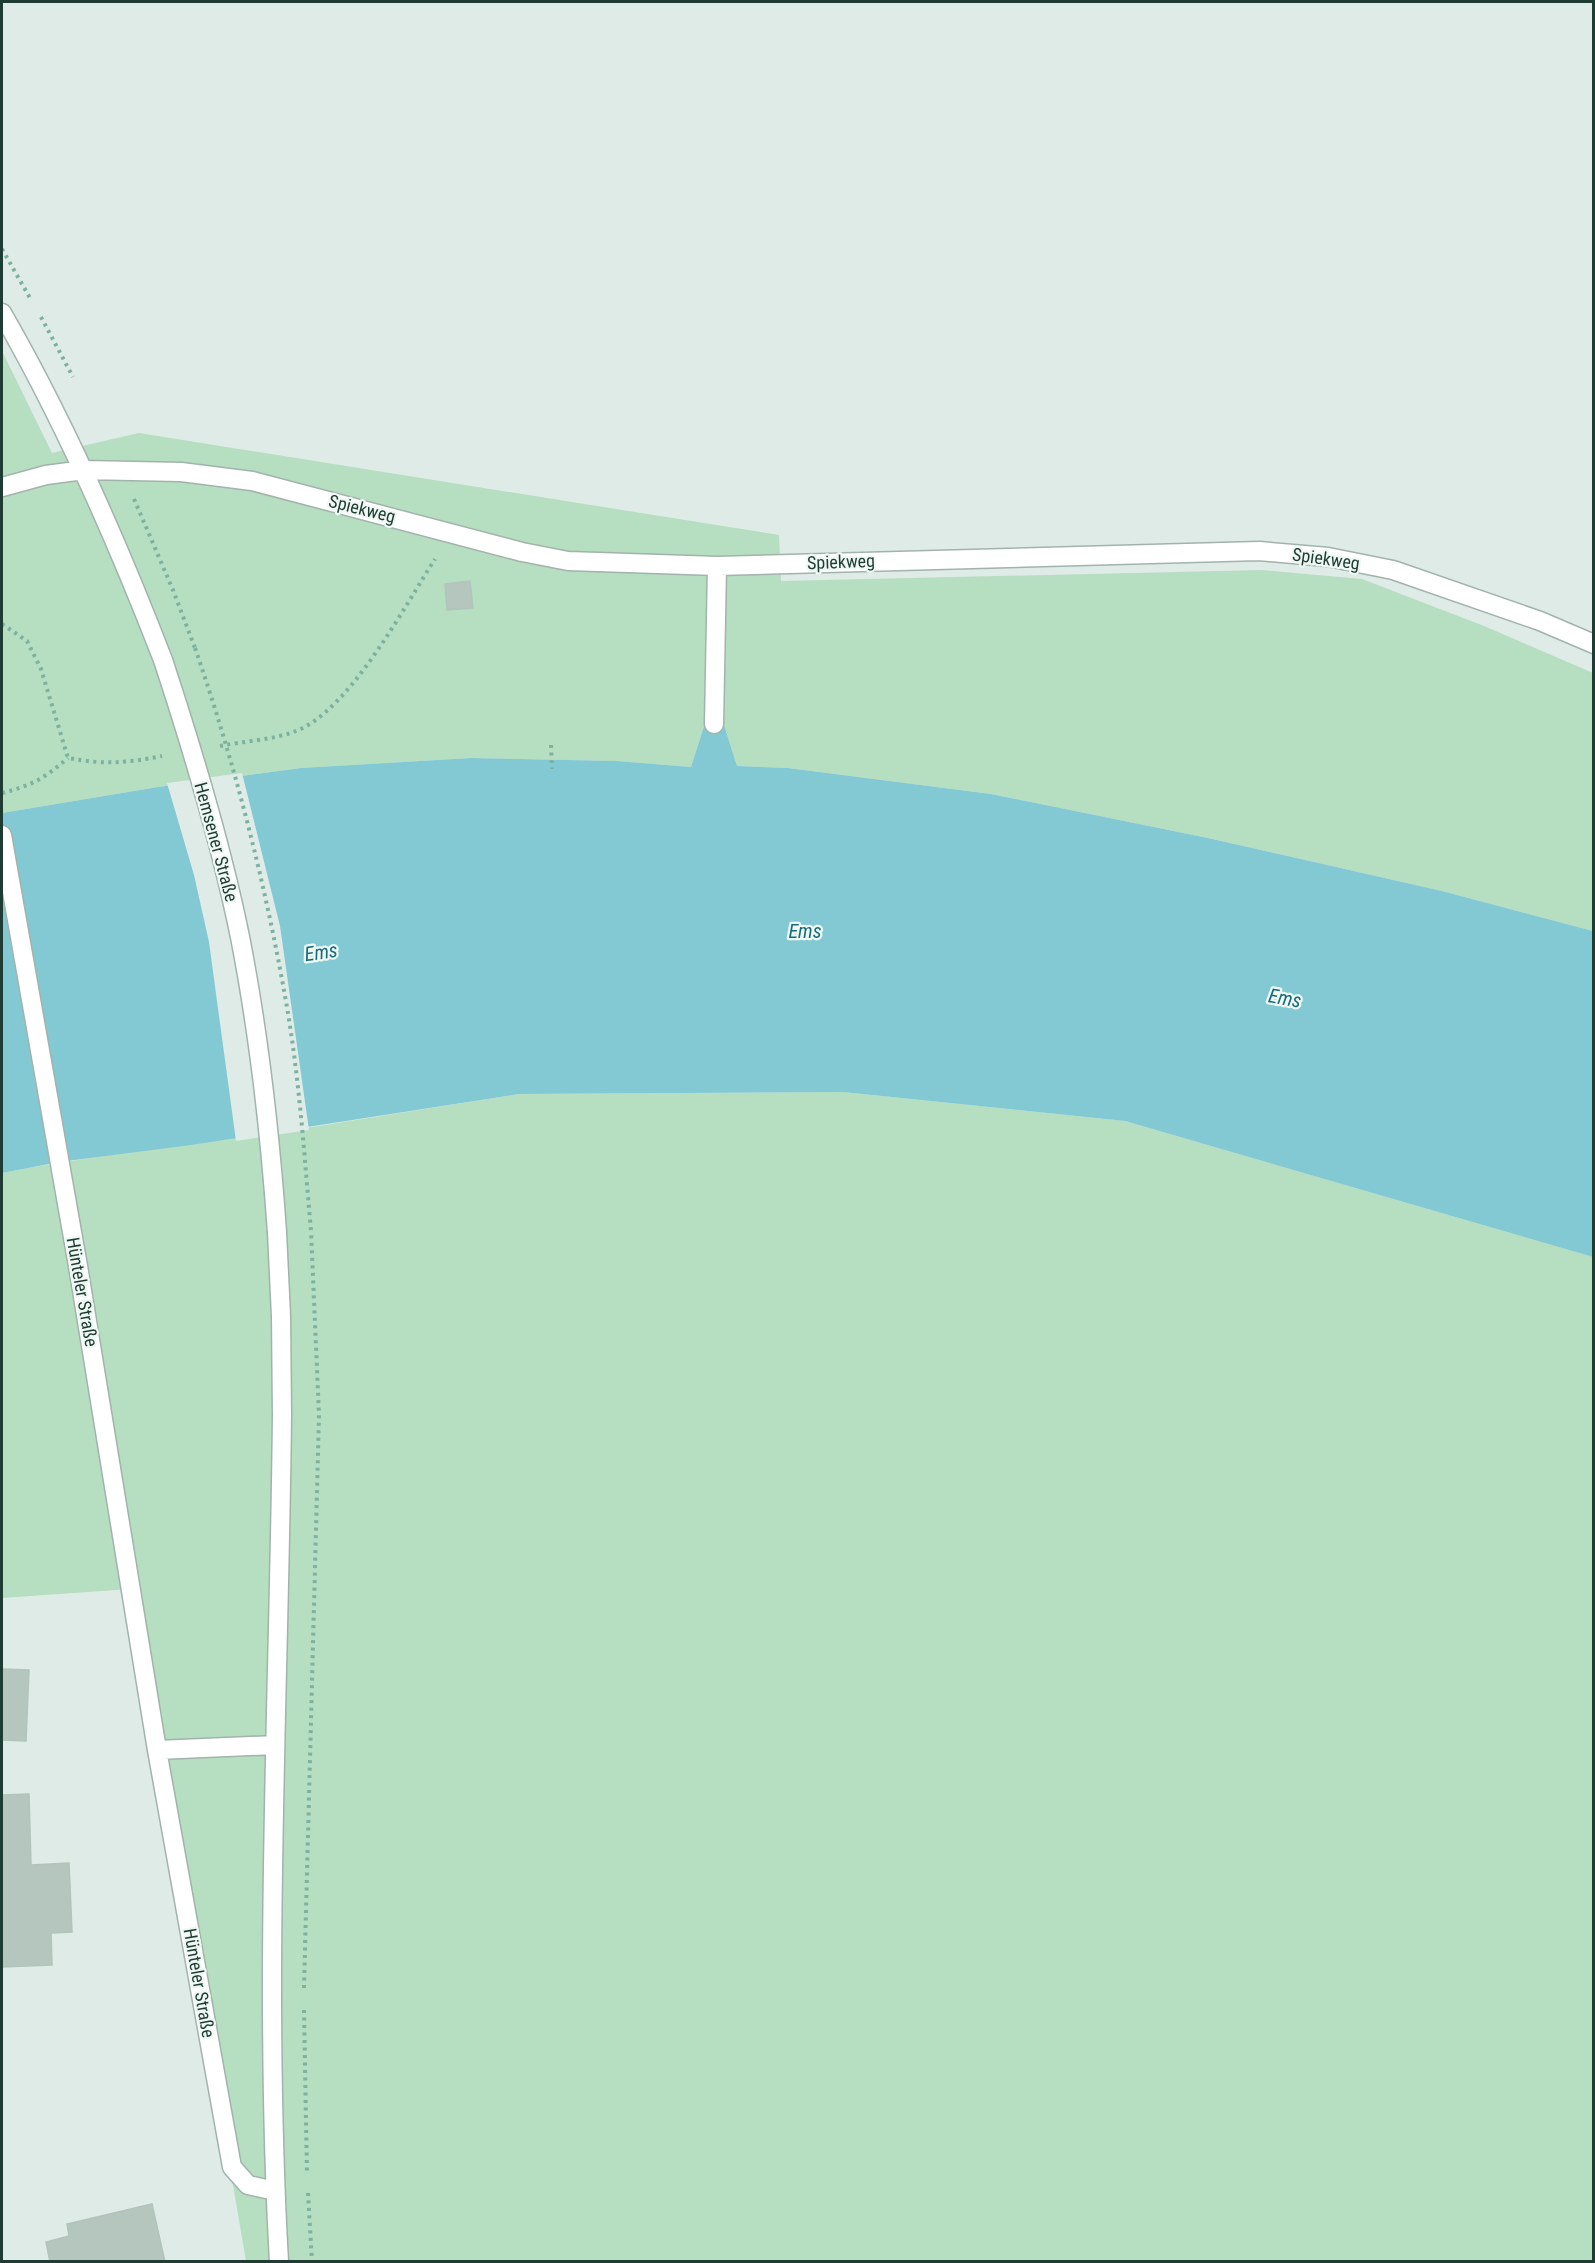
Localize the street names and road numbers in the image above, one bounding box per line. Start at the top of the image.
street label: Spiekweg [327,490,398,527]
street label: Spiekweg [1291,543,1361,574]
street label: Spiekweg [807,550,875,573]
street label: Hemsener Straße [190,780,243,904]
street label: Hünteler Straße [63,1236,102,1348]
street label: Hünteler Straße [180,1927,219,2039]

